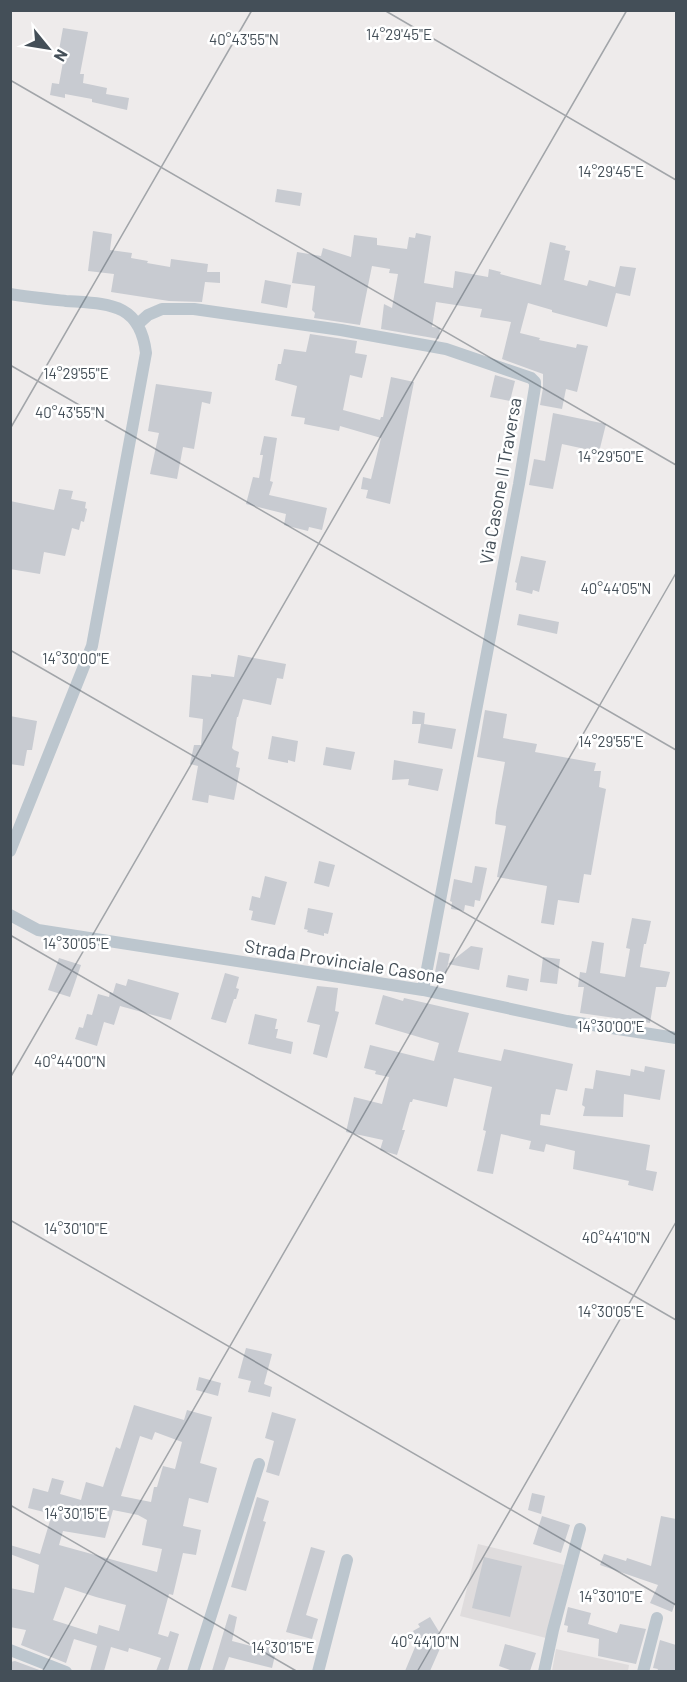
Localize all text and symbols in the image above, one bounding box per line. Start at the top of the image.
north arrow [18,18,78,78]
text: 14°29'45"E [366,25,432,43]
text: 40°43'55"N [209,30,279,48]
text: N [51,46,72,65]
text: 14°29'45"E [578,162,644,180]
text: 14°29'55"E [43,364,109,382]
street label: Via Casone II Traversa [474,396,526,566]
text: 40°43'55"N [35,403,105,421]
text: 14°29'50"E [578,447,644,465]
text: 40°44'05"N [580,579,652,597]
text: 14°30'00"E [42,649,110,667]
text: 14°29'55"E [578,732,644,750]
text: 14°30'05"E [43,934,109,952]
street label: Strada Provinciale Casone [243,934,447,988]
text: 14°30'00"E [577,1017,645,1035]
text: 40°44'00"N [34,1052,106,1070]
text: 14°30'10"E [44,1219,108,1237]
text: 40°44'10"N [582,1228,650,1246]
text: 14°30'05"E [578,1302,644,1320]
text: 14°30'15"E [44,1504,108,1522]
text: 14°30'10"E [579,1587,643,1605]
text: 40°44'10"N [391,1632,459,1650]
text: 14°30'15"E [251,1638,315,1656]

